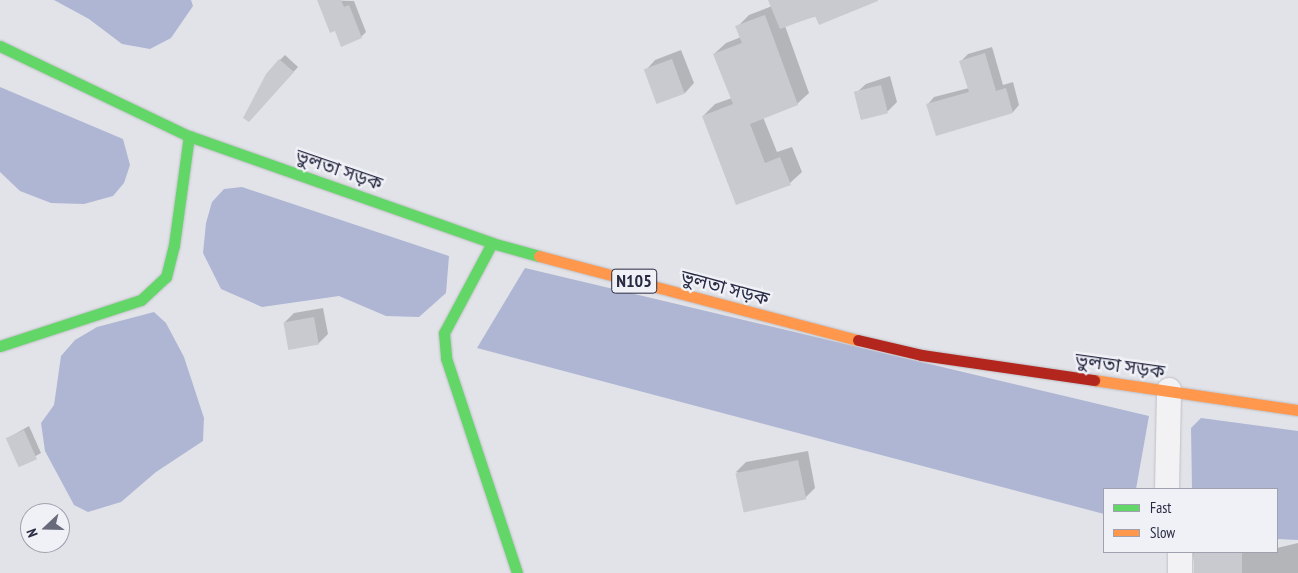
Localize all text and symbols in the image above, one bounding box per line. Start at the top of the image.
street label: ভুলতা সড়ক [293,145,385,195]
street label: ভুলতা সড়ক [678,265,772,311]
road number: N105 [610,266,658,296]
street label: ভুলতা সড়ক [1074,348,1166,384]
legend [1103,488,1278,553]
text: Fast [1150,498,1171,517]
north arrow [20,503,70,553]
text: Slow [1150,523,1175,542]
text: N [22,526,42,540]

